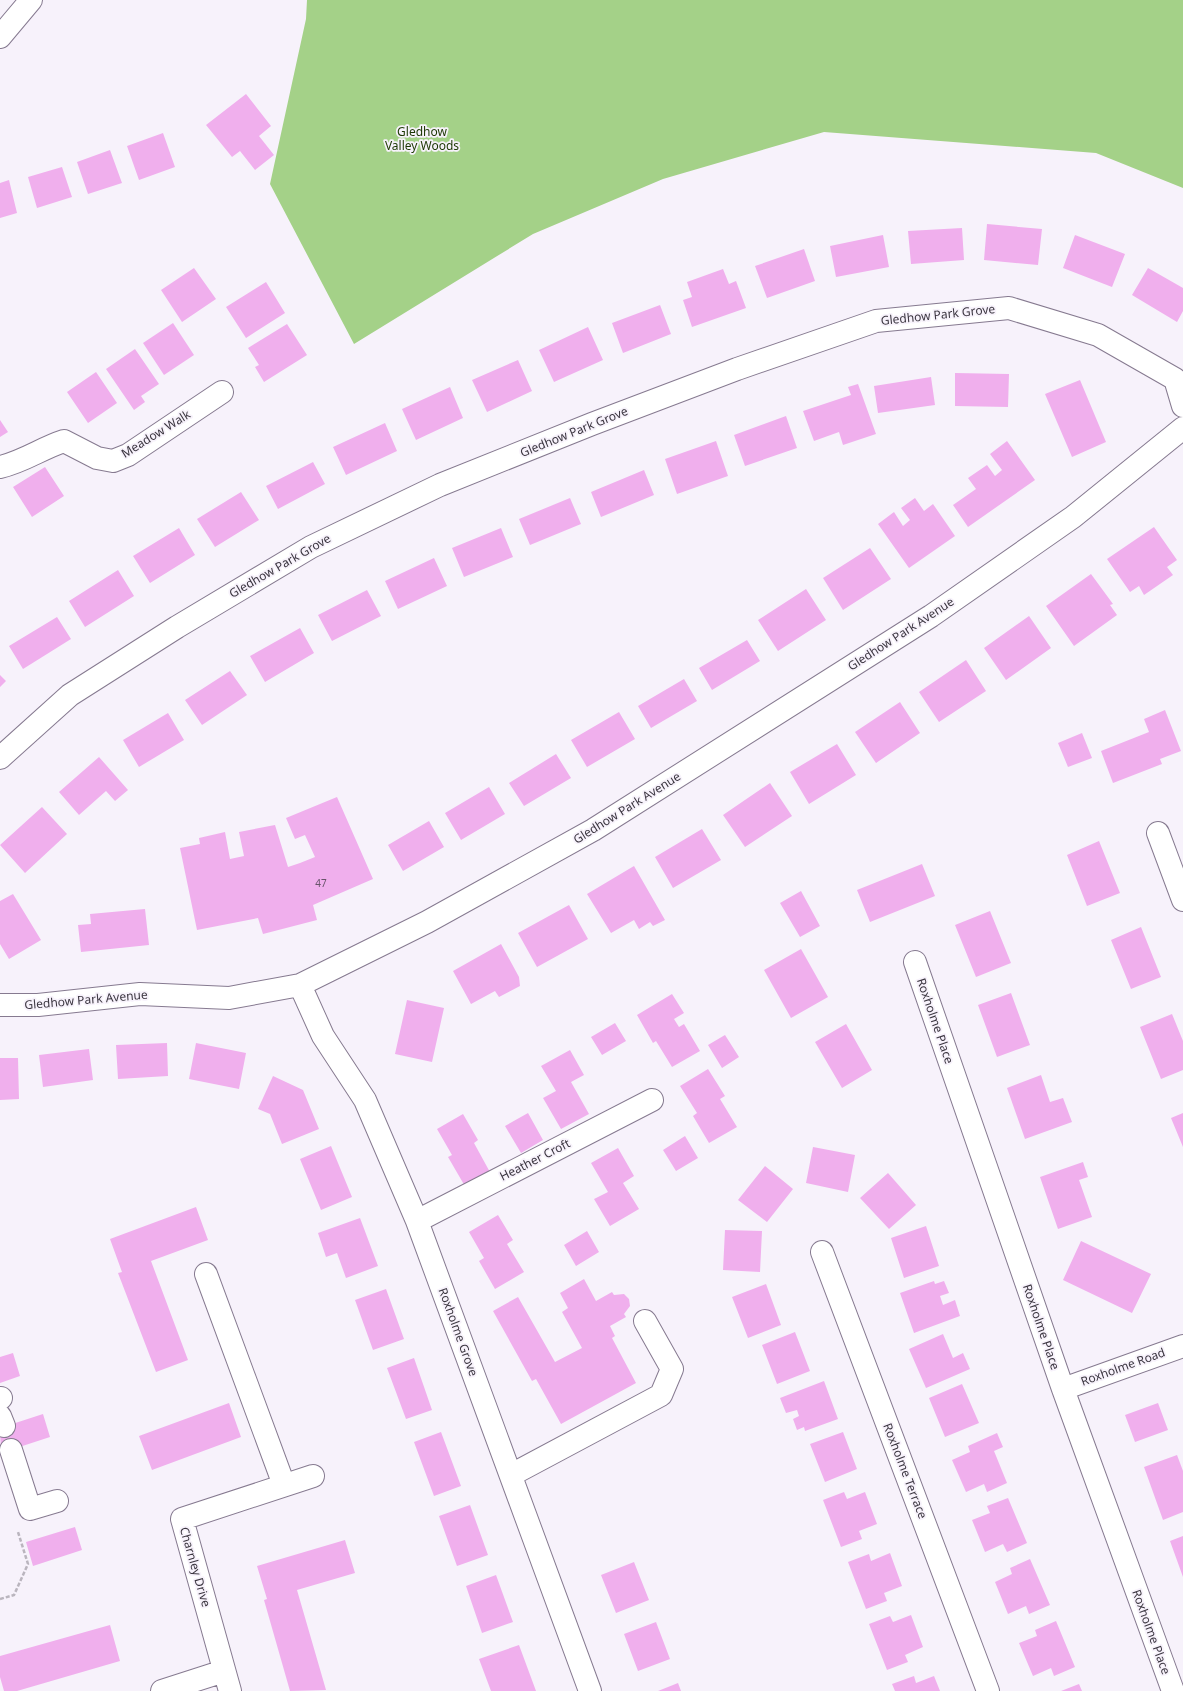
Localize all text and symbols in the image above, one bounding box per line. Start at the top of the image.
park label: Gledhow Valley Woods [385,123,459,154]
street label: Gledhow Park Grove [880,300,996,329]
street label: Gledhow Park Grove [517,402,630,461]
street label: Meadow Walk [118,405,194,462]
street label: Gledhow Park Grove [226,529,334,602]
street label: Gledhow Park Avenue [844,593,957,674]
street label: Gledhow Park Avenue [570,768,684,848]
house number: 47 [315,876,327,890]
street label: Roxholme Place [913,976,958,1066]
street label: Gledhow Park Avenue [24,986,148,1013]
street label: Heather Croft [497,1134,574,1185]
street label: Roxholme Place [1019,1282,1064,1372]
street label: Roxholme Grove [435,1285,482,1379]
street label: Roxholme Road [1078,1343,1167,1390]
street label: Roxholme Terrace [879,1421,932,1521]
street label: Charnley Drive [176,1525,215,1609]
street label: Roxholme Place [1128,1587,1175,1677]

